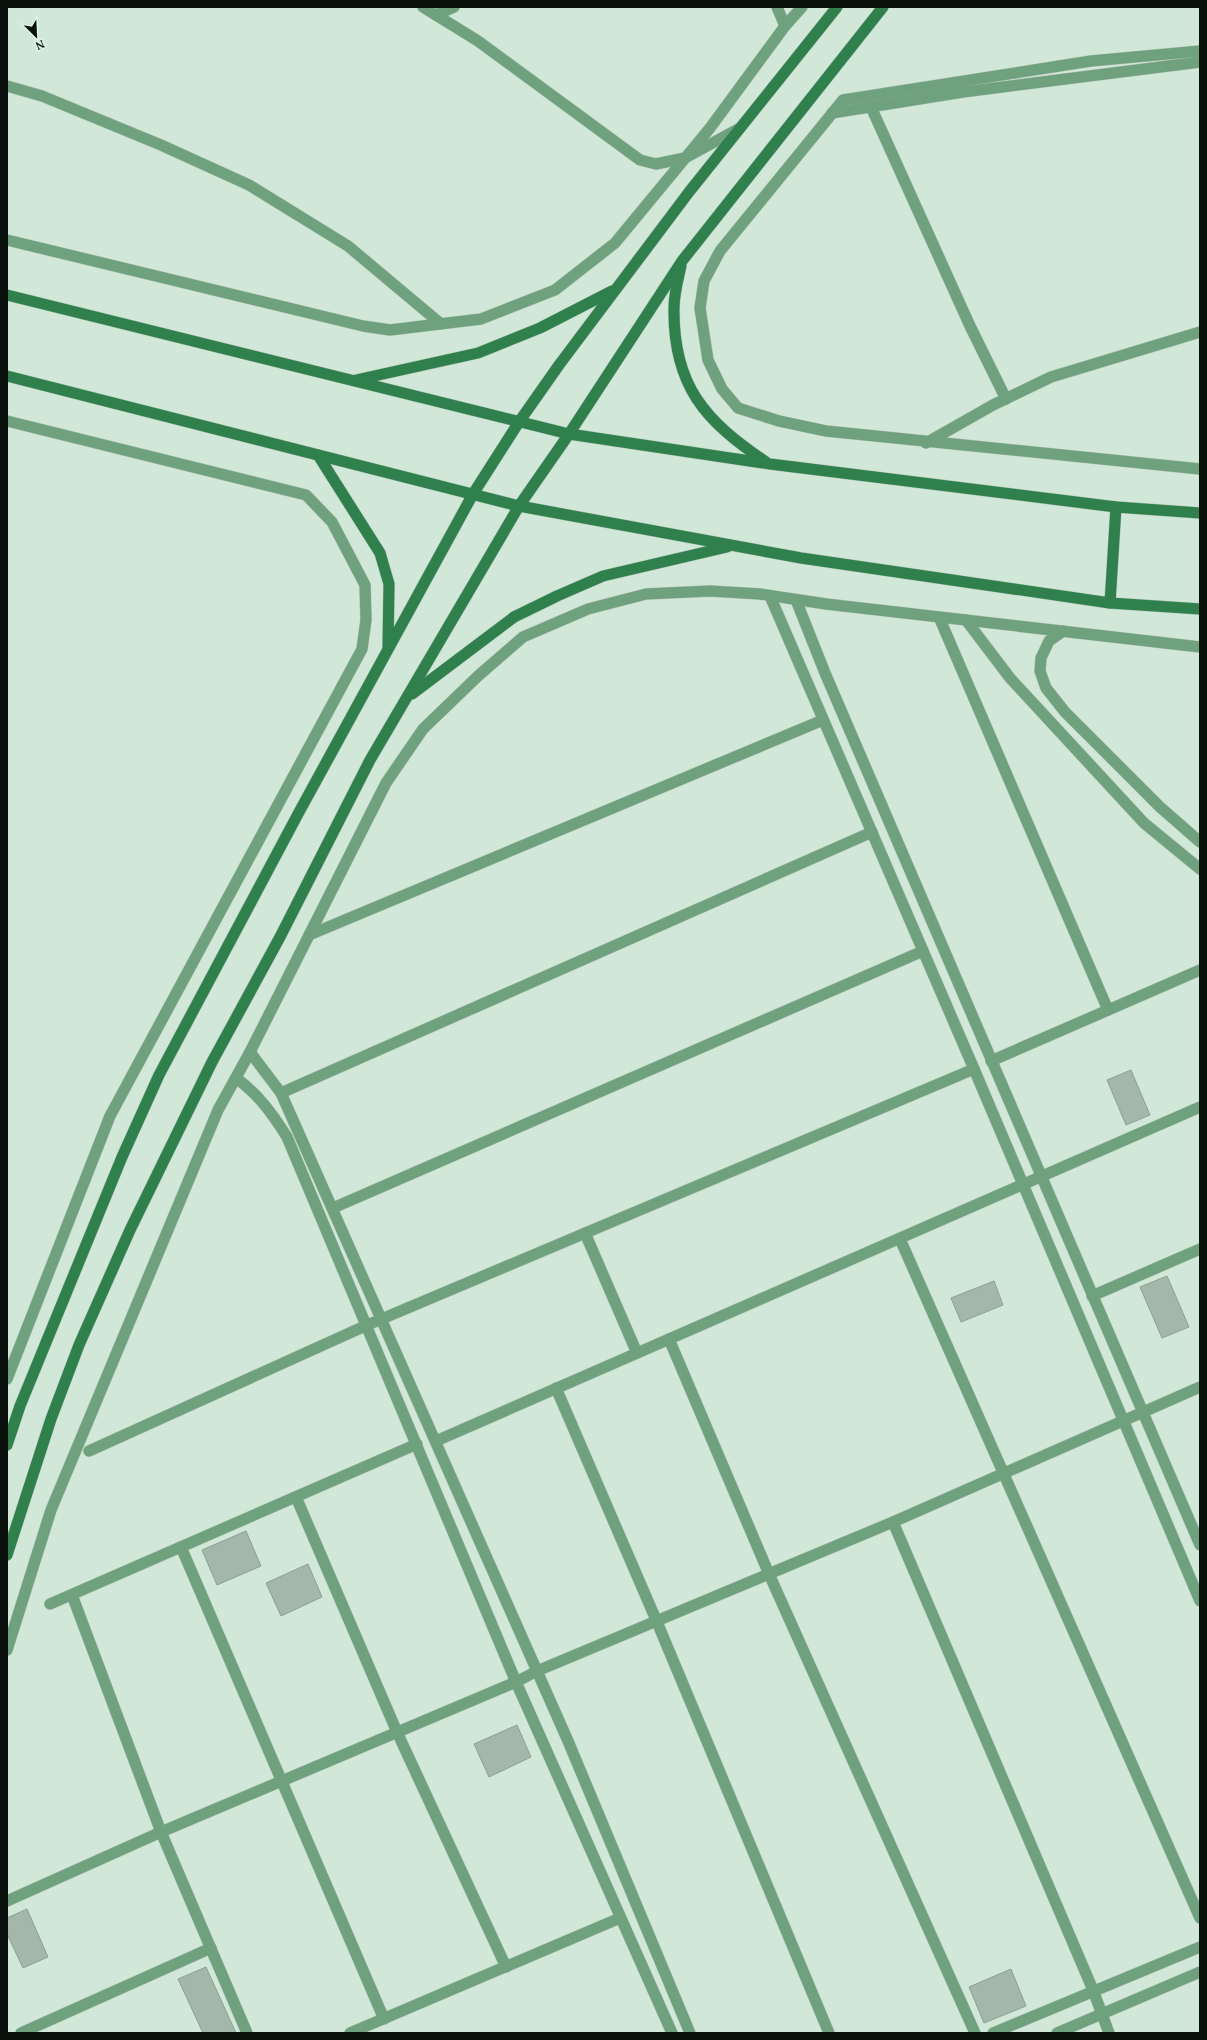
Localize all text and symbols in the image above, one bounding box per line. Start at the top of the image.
north arrow [16,16,56,56]
text: N [33,37,47,53]

